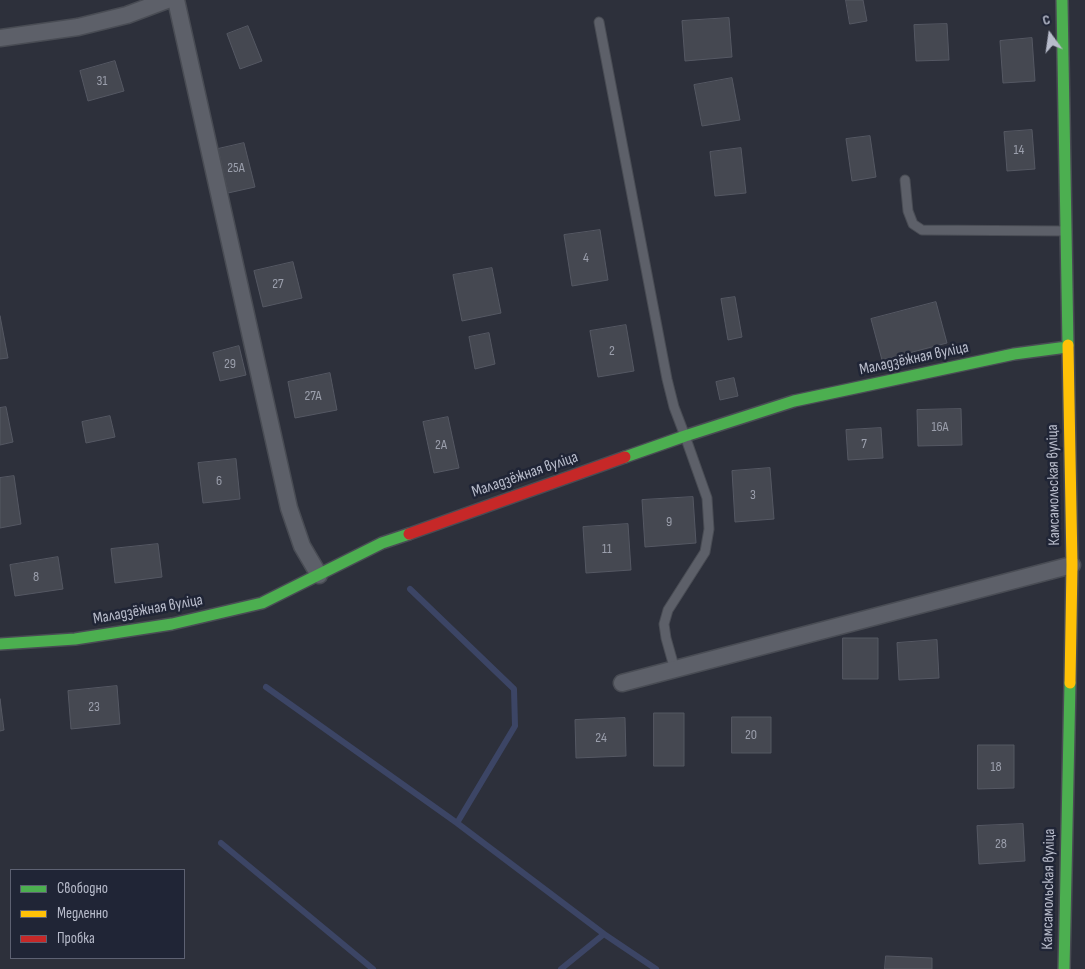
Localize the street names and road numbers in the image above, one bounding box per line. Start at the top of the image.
street label: Маладзёжная вуліца [858,338,970,380]
street label: Камсамольская вуліца [1043,424,1065,546]
street label: Маладзёжная вуліца [469,448,581,502]
street label: Маладзёжная вуліца [92,591,204,629]
street label: Камсамольская вуліца [1038,828,1060,950]

